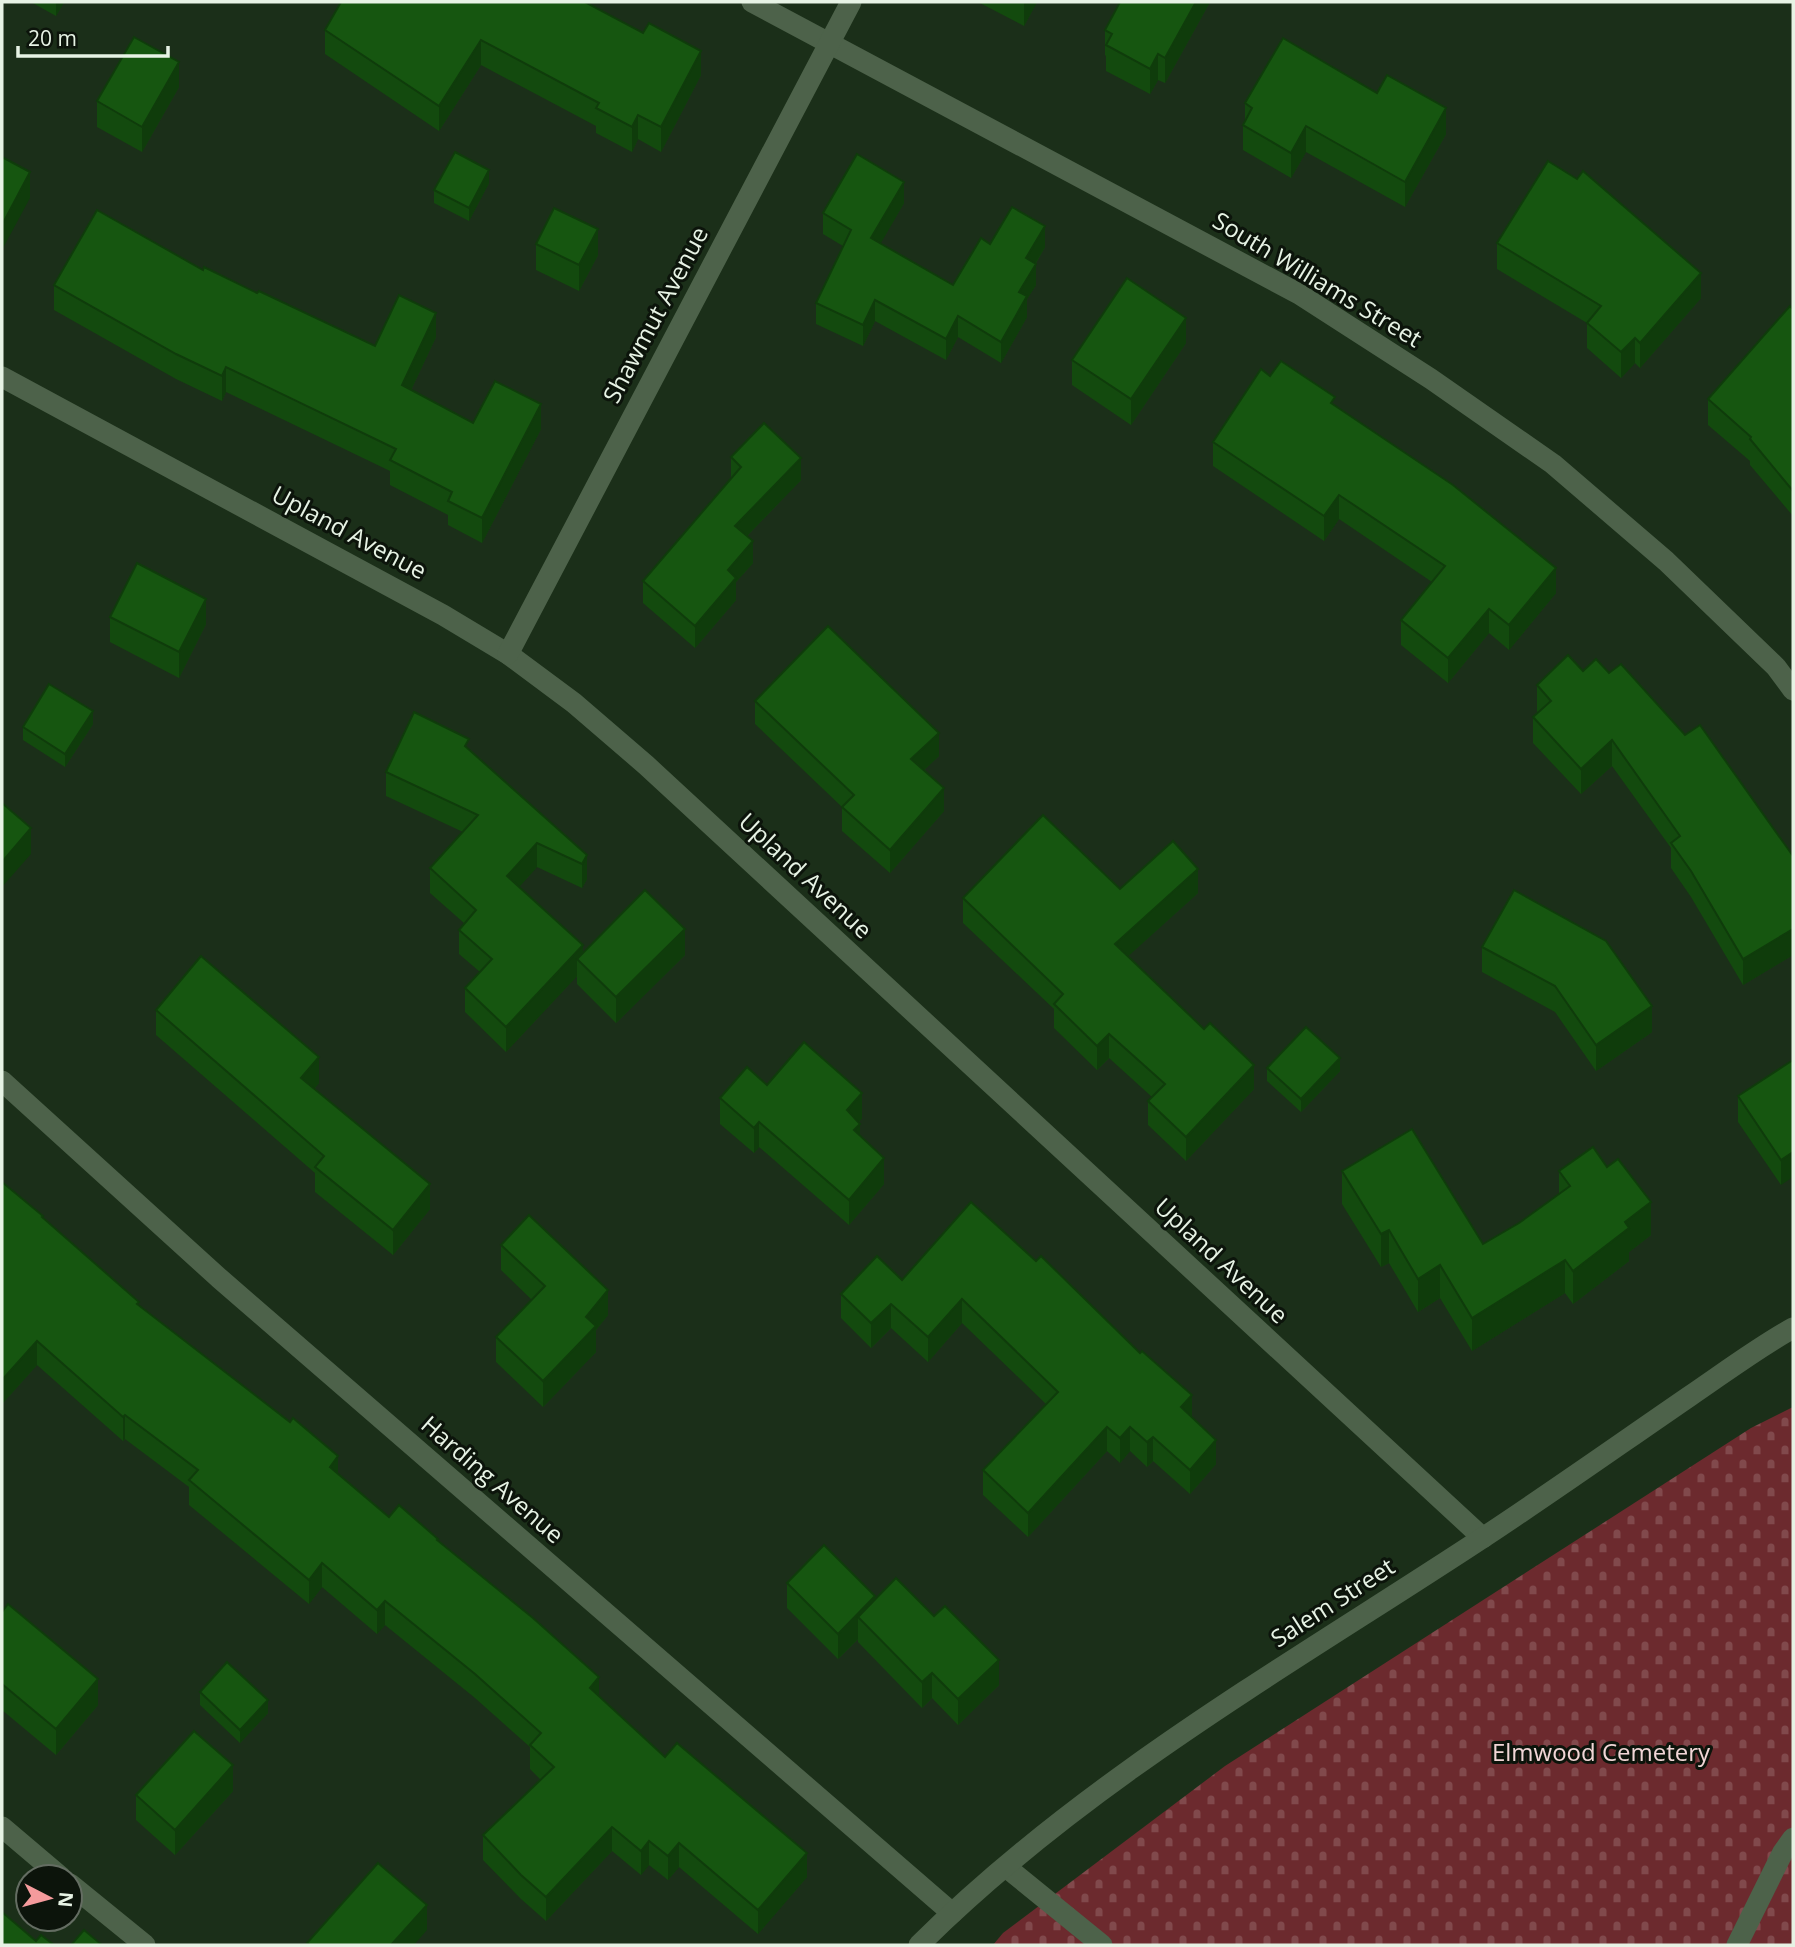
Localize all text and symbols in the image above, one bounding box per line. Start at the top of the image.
scale bar [18,14,168,58]
text: 20 m [28,24,77,52]
street label: South Williams Street [1207,203,1428,354]
street label: Shawmut Avenue [594,220,715,408]
street label: Upland Avenue [267,477,433,586]
street label: Upland Avenue [732,805,880,945]
street label: Upland Avenue [1148,1190,1296,1330]
street label: Harding Avenue [415,1408,571,1550]
street label: Salem Street [1264,1549,1401,1654]
park label: Elmwood Cemetery [1492,1735,1711,1768]
north arrow [14,1863,84,1933]
text: N [52,1891,80,1909]

